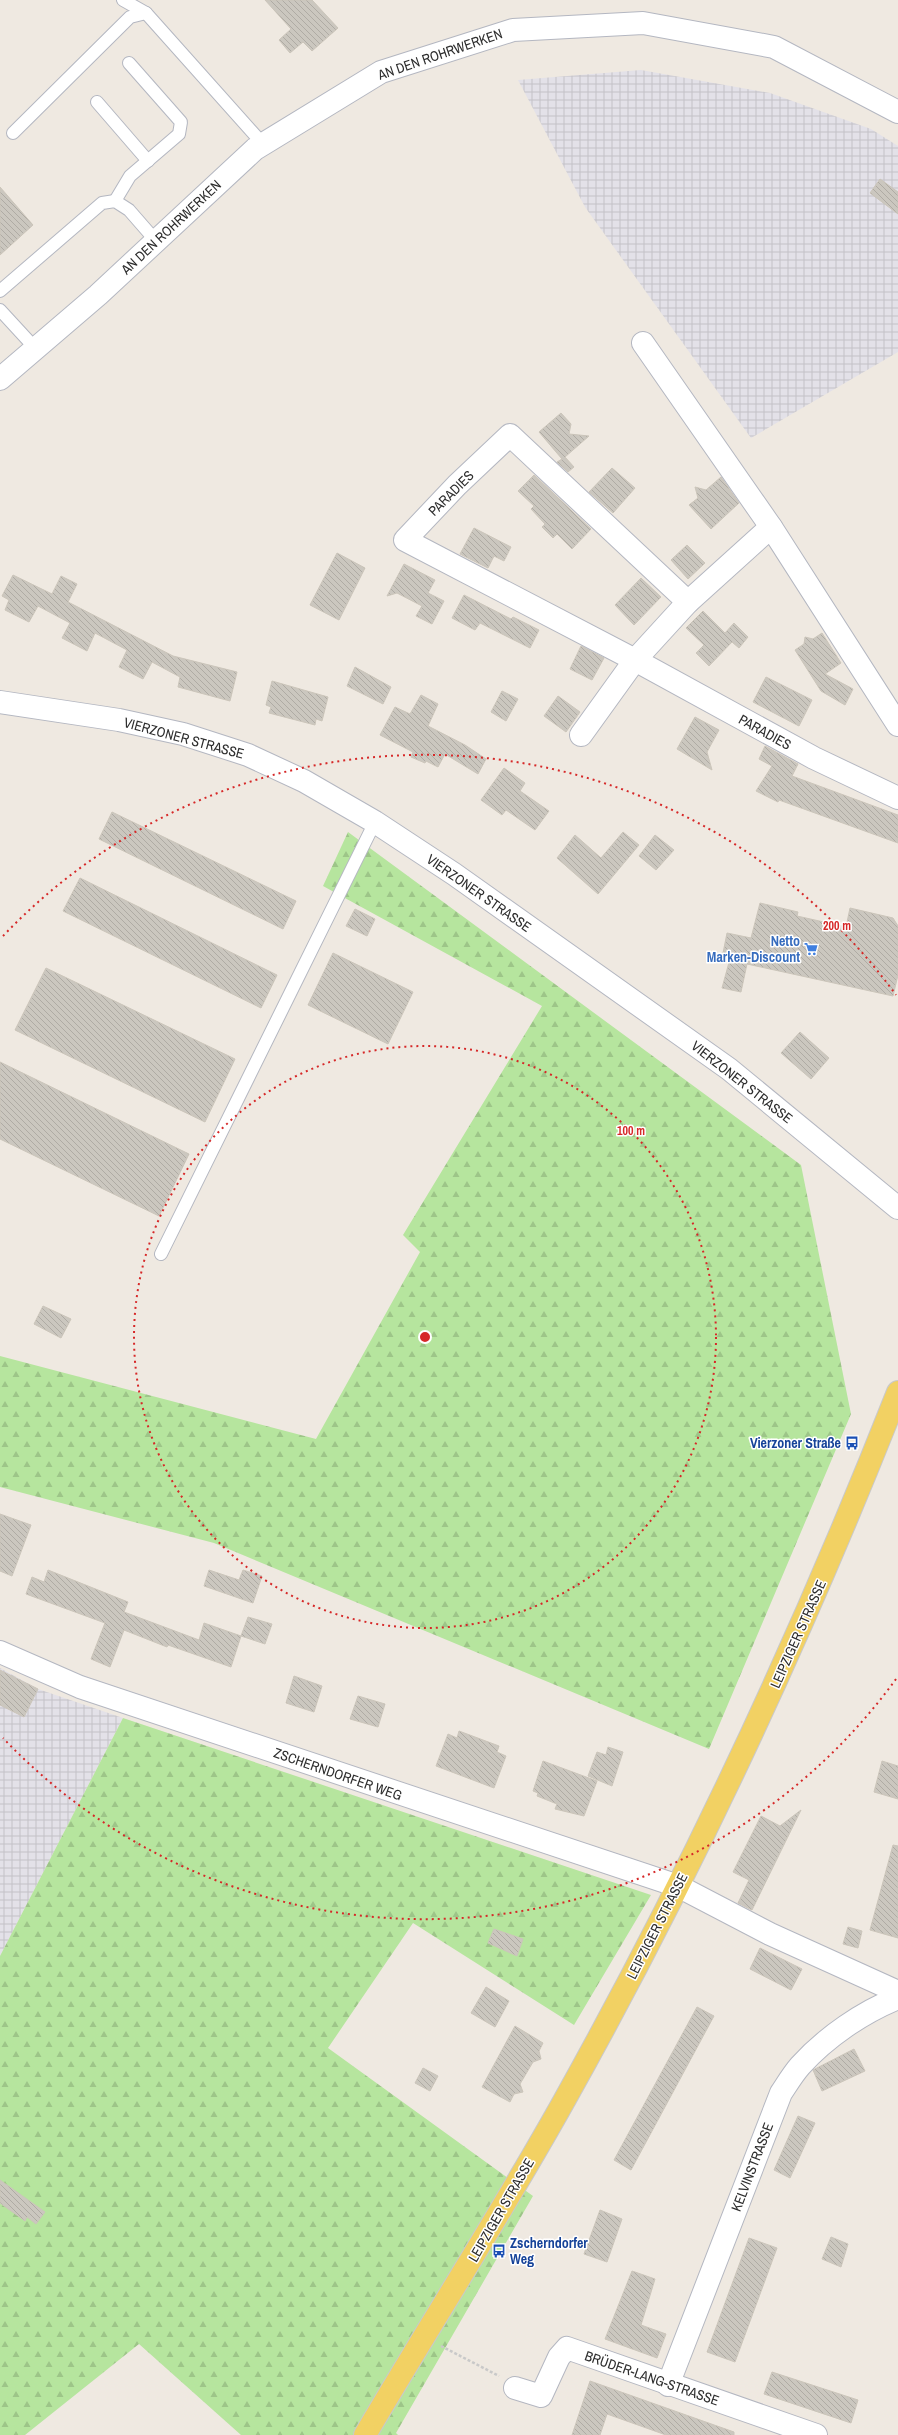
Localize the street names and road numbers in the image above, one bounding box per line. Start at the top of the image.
street label: AN DEN ROHRWERKEN [374,24,505,84]
street label: AN DEN ROHRWERKEN [116,176,225,279]
street label: PARADIES [424,466,478,520]
street label: PARADIES [736,710,795,754]
street label: VIERZONER STRASSE [122,713,246,763]
street label: VIERZONER STRASSE [423,850,535,936]
street label: VIERZONER STRASSE [688,1037,796,1127]
street label: LEIPZIGER STRASSE [766,1577,830,1691]
street label: ZSCHERNDORFER WEG [271,1744,405,1804]
street label: LEIPZIGER STRASSE [622,1870,692,1982]
street label: KELVINSTRASSE [727,2120,777,2214]
street label: LEIPZIGER STRASSE [464,2155,538,2265]
street label: BRÜDER-LANG-STRASSE [582,2347,722,2409]

